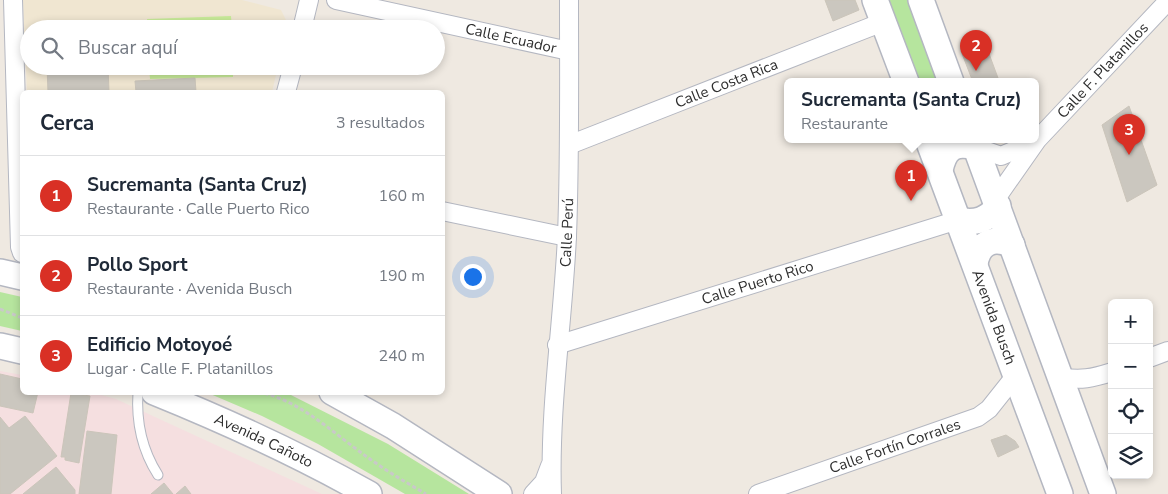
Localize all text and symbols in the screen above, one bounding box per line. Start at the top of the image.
street label: Calle F. Platanillos [1052,18,1153,123]
street label: Calle Ecuador [463,19,559,58]
search box [20,20,445,75]
pin: 2 [960,30,992,71]
icon: search [38,34,66,62]
text: Buscar aquí [78,35,177,61]
street label: Calle Costa Rica [672,54,781,113]
popup [784,78,1039,143]
text: Sucremanta (Santa Cruz) [801,87,1022,113]
text: Cerca [40,109,94,137]
text: 3 resultados [336,112,425,134]
text: Restaurante [801,113,888,135]
pin: 3 [1113,114,1145,155]
pin: 1 [895,160,927,201]
text: Sucremanta (Santa Cruz) [87,172,308,198]
text: 1 [51,185,61,207]
text: 160 m [378,185,425,207]
text: Restaurante · Calle Puerto Rico [87,198,310,220]
street label: Calle Perú [555,198,578,268]
text: Pollo Sport [87,252,188,278]
street label: Calle Puerto Rico [699,256,816,309]
your location [460,264,486,290]
text: 2 [51,265,61,287]
text: 190 m [378,265,425,287]
street label: Avenida Busch [967,267,1021,367]
text: Restaurante · Avenida Busch [87,278,292,300]
map controls [1108,299,1153,479]
button: + [1108,299,1153,344]
text: Edificio Motoyoé [87,332,232,358]
button: − [1108,344,1153,389]
text: 3 [51,345,61,367]
text: 240 m [378,345,425,367]
text: Lugar · Calle F. Platanillos [87,358,273,380]
button: locate [1108,389,1153,434]
street label: Avenida Cañoto [211,409,317,472]
street label: Calle Fortín Corrales [827,414,963,478]
button: layers [1108,434,1153,479]

